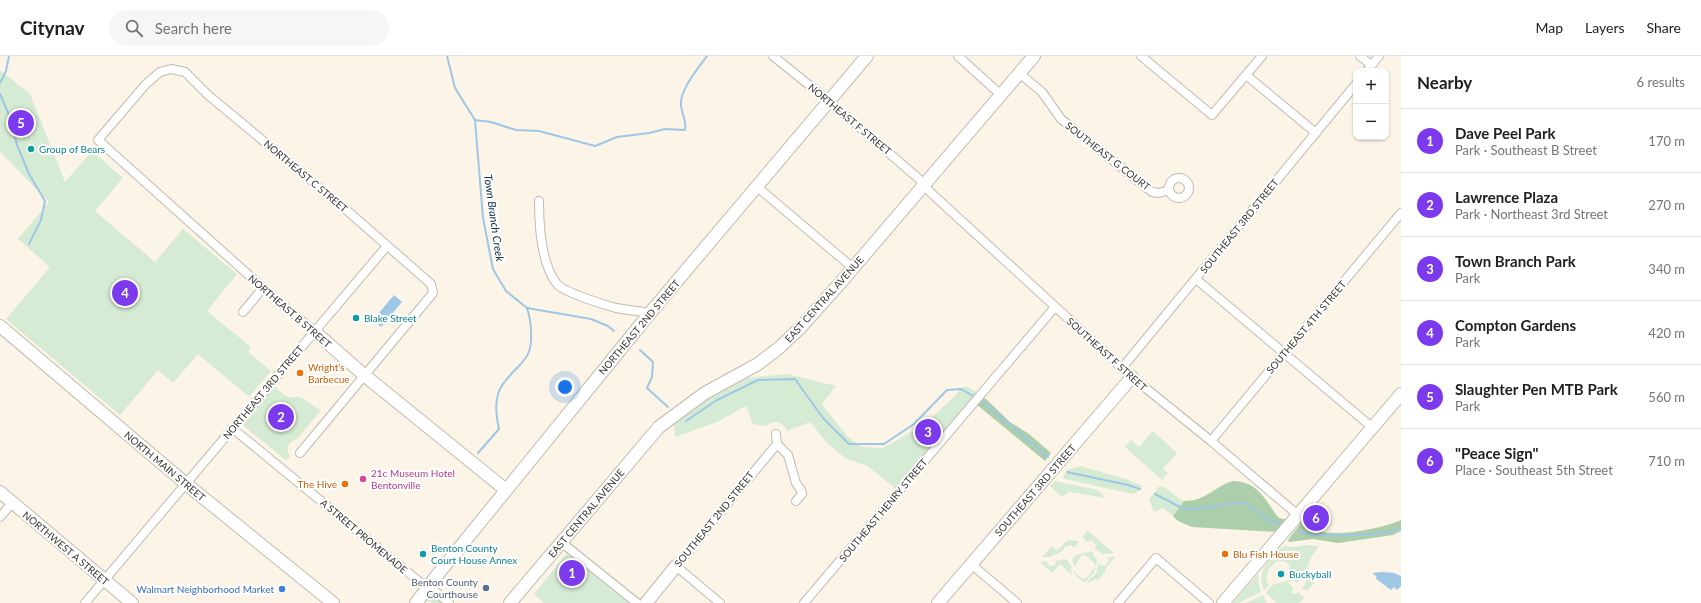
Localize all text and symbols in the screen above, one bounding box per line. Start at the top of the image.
search box [109,10,389,46]
text: Citynav [20,16,85,39]
icon: search [123,17,145,39]
text: Search here [155,19,232,37]
text: Map [1535,19,1563,36]
text: Layers [1585,19,1625,36]
text: Share [1647,19,1681,36]
map controls [1353,68,1389,140]
button: + [1353,68,1389,104]
text: Nearby [1417,72,1472,93]
text: 6 results [1637,74,1685,90]
street label: NORTHEAST F STREET [806,81,894,157]
button: − [1353,104,1389,140]
pin: 5 [8,108,34,138]
street label: SOUTHEAST G COURT [1063,119,1153,193]
text: Dave Peel Park [1455,124,1556,142]
text: 1 [1426,133,1434,149]
text: 170 m [1648,133,1685,149]
street label: NORTHEAST C STREET [262,137,350,215]
text: Park · Southeast B Street [1455,142,1597,158]
place label: Group of Bears [39,143,105,155]
marker: Group of Bears [26,144,36,154]
water label: Town Branch Creek [482,174,507,263]
street label: SOUTHEAST 3RD STREET [1197,176,1281,276]
text: Lawrence Plaza [1455,188,1558,206]
text: 2 [1426,197,1434,213]
text: 270 m [1648,197,1685,213]
text: Park · Northeast 3rd Street [1455,206,1608,222]
text: Town Branch Park [1455,252,1576,270]
street label: EAST CENTRAL AVENUE [782,253,866,345]
text: 3 [1426,261,1434,277]
text: 340 m [1648,261,1685,277]
text: Park [1455,270,1480,286]
street label: NORTHEAST B STREET [246,272,334,350]
street label: NORTHEAST 2ND STREET [596,277,682,377]
pin: 4 [112,278,138,308]
street label: SOUTHEAST 4TH STREET [1264,278,1348,376]
place label: Blake Street [364,312,417,324]
marker: Blake Street [351,313,361,323]
street label: SOUTHEAST F STREET [1065,315,1150,393]
text: Compton Gardens [1455,316,1576,334]
text: 4 [1426,325,1434,341]
text: 420 m [1648,325,1685,341]
text: Park [1455,334,1480,350]
street label: NORTHEAST 3RD STREET [220,343,306,441]
place label: Wright's Barbecue [308,361,350,385]
marker: Wright's Barbecue [295,368,305,378]
your location [555,377,575,397]
text: Slaughter Pen MTB Park [1455,380,1618,398]
text: 5 [1426,389,1434,405]
text: 560 m [1648,389,1685,405]
text: Park [1455,398,1480,414]
pin: 2 [268,402,294,432]
pin: 3 [915,417,941,447]
street label: NORTH MAIN STREET [122,429,208,503]
street label: SOUTHEAST 3RD STREET [992,442,1078,538]
text: "Peace Sign" [1455,444,1538,462]
text: 6 [1426,453,1434,469]
text: 710 m [1648,453,1685,469]
street label: SOUTHEAST HENRY STREET [836,456,930,564]
text: Place · Southeast 5th Street [1455,462,1613,478]
street label: EAST CENTRAL AVENUE [545,466,627,560]
place label: 21c Museum Hotel Bentonville [371,467,455,491]
street label: SOUTHEAST 2ND STREET [672,469,756,569]
marker: 21c Museum Hotel Bentonville [358,474,368,484]
place label: The Hive [297,478,337,490]
marker: The Hive [340,479,350,489]
street label: A STREET PROMENADE [318,496,410,576]
pin: 6 [1303,503,1329,533]
street label: NORTHWEST A STREET [21,508,112,588]
place label: Benton County Court House Annex [431,542,517,566]
place label: Blu Fish House [1233,548,1299,560]
marker: Benton County Court House Annex [418,549,428,559]
marker: Blu Fish House [1220,549,1230,559]
pin: 1 [559,558,585,588]
place label: Buckyball [1289,568,1331,580]
marker: Buckyball [1276,569,1286,579]
place label: Benton County Courthouse [411,576,479,600]
place label: Walmart Neighborhood Market [137,583,274,595]
marker: Benton County Courthouse [481,583,491,593]
marker: Walmart Neighborhood Market [277,584,287,594]

